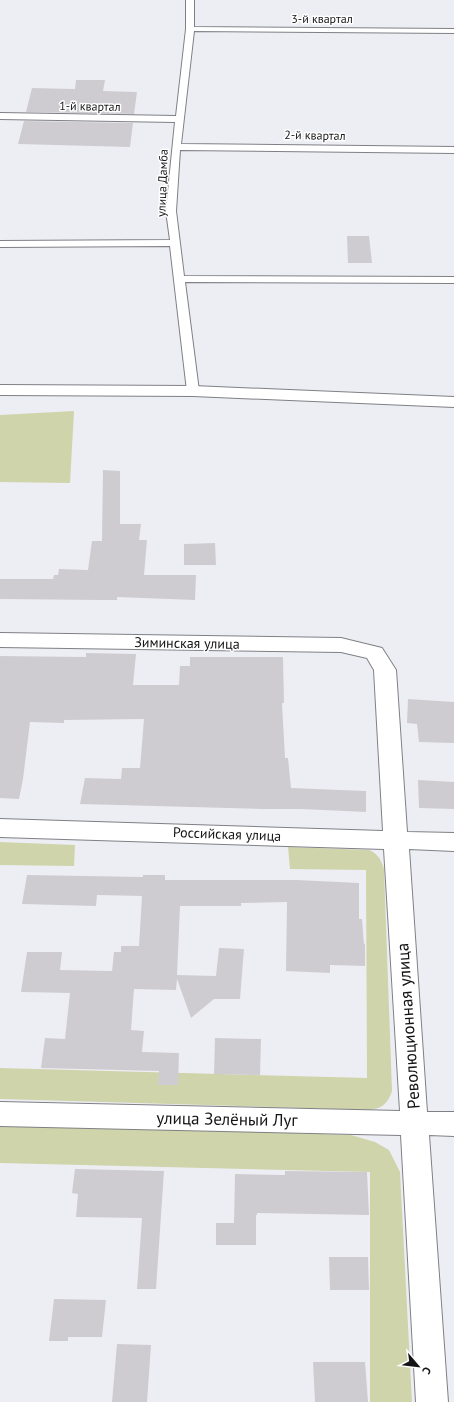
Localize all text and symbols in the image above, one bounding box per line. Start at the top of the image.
street label: 3-й квартал [291,11,353,26]
street label: 1-й квартал [59,98,121,114]
street label: 2-й квартал [284,127,346,143]
street label: улица Дамба [153,149,171,217]
street label: Зиминская улица [134,633,240,653]
street label: Российская улица [173,823,282,845]
street label: Революционная улица [391,942,425,1110]
street label: улица Зелёный Луг [156,1107,299,1131]
north arrow [398,1346,438,1386]
text: С [419,1365,434,1377]

